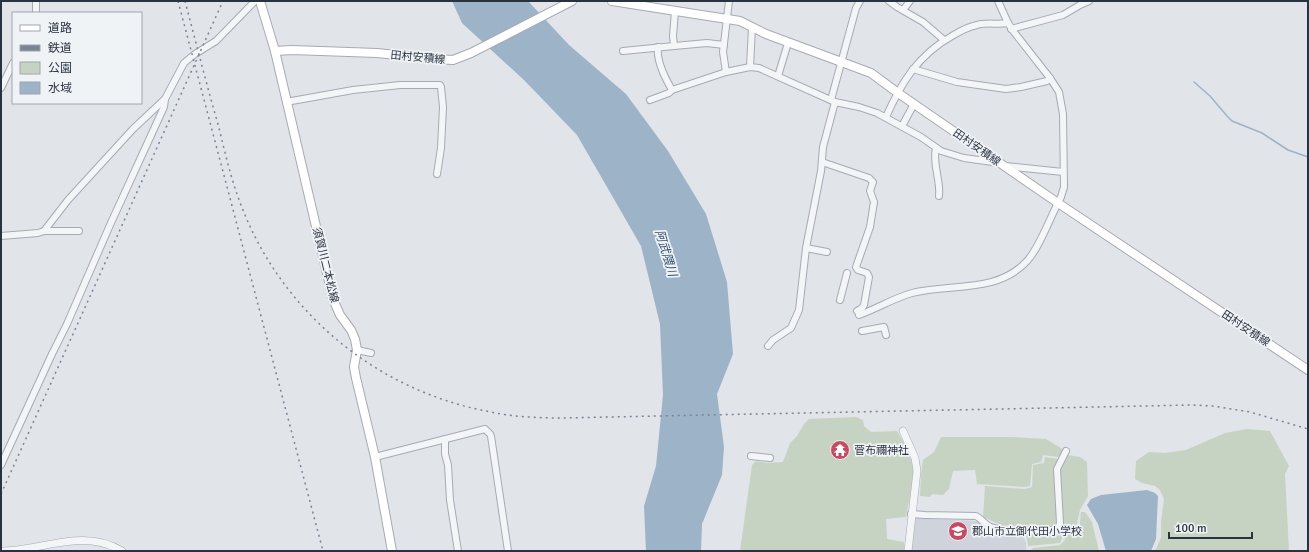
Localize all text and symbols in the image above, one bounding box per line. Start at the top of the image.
legend [12,12,142,104]
text: 道路 [48,21,72,36]
text: 鉄道 [48,41,72,56]
street label: 田村安積線 [390,49,446,66]
text: 公園 [48,61,72,76]
text: 水域 [48,81,72,96]
street label: 田村安積線 [950,126,1003,169]
street label: 須賀川二本松線 [310,226,341,304]
water label: 阿武隈川 [651,228,680,280]
street label: 田村安積線 [1219,308,1272,349]
temple icon: 菅布禰神社 [829,439,851,461]
place label: 菅布禰神社 [854,444,909,457]
scale bar [1169,514,1252,540]
school or university icon: 郡山市立御代田小学校 [947,520,969,542]
text: 100 m [1175,521,1207,536]
place label: 郡山市立御代田小学校 [972,525,1082,538]

